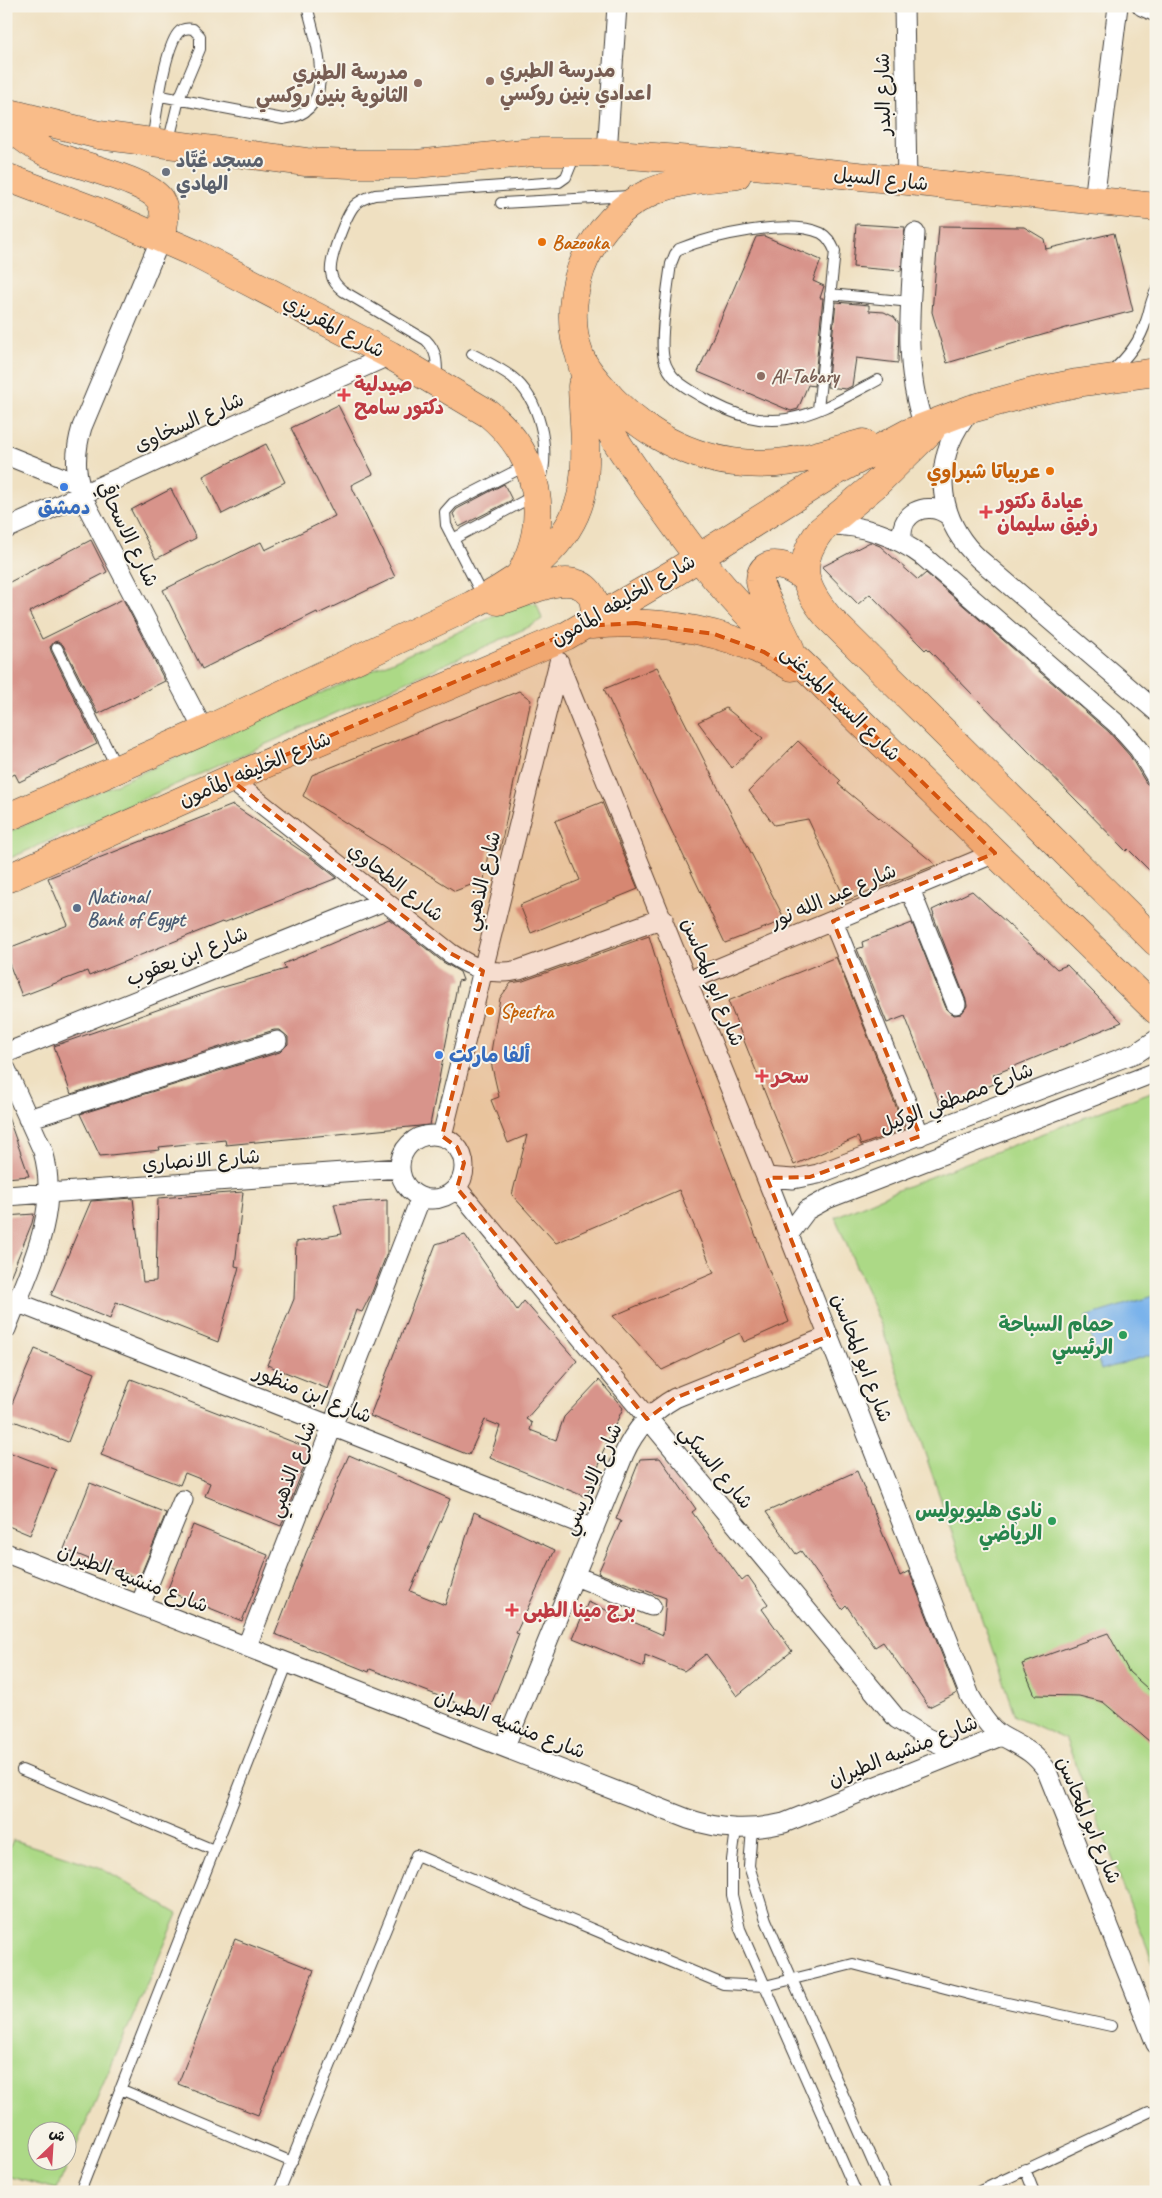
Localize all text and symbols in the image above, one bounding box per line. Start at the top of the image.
street label: شارع البدر [870,53,897,137]
place label: مدرسة الطبري اعدادي بنين روكسي [500,58,651,111]
place label: مدرسة الطبري الثانوية بنين روكسي [256,60,408,113]
marker: مدرسة الطبري اعدادي بنين روكسي [484,75,496,87]
marker: مدرسة الطبري الثانوية بنين روكسي [412,77,424,89]
place label: مسجد عُبَّاد الهادي [176,148,264,199]
street label: شارع السيل [832,162,930,197]
marker: مسجد عُبَّاد الهادي [160,166,172,178]
place label: Bazooka [552,230,611,255]
marker: Bazooka [536,236,548,248]
street label: شارع المقريزي [278,289,389,365]
place label: Al-Tabary [771,364,841,389]
marker: Al-Tabary [755,370,767,382]
place label: صيدلية دكتور سامح [354,372,444,420]
street label: شارع السخاوى [130,387,248,458]
marker: صيدلية دكتور سامح [338,389,350,401]
place label: عربياتا شبراوي [927,459,1040,487]
marker: عربياتا شبراوي [1044,465,1056,477]
street label: شارع الاسحاقي [91,477,165,591]
marker: دمشق [58,481,70,493]
place label: عيادة دكتور رفيق سليمان [995,489,1098,537]
place label: دمشق [38,495,90,520]
marker: عيادة دكتور رفيق سليمان [979,505,993,519]
street label: شارع الخليفه المأمون [546,548,700,652]
street label: شارع السيد الميرغنى [775,639,906,767]
street label: شارع الخليفه المأمون [175,726,335,813]
street label: شارع الذهبي [458,829,511,934]
street label: شارع الطحاوي [342,837,449,929]
street label: شارع عبد الله نور [765,858,901,935]
place label: National Bank of Egypt [87,884,187,933]
marker: National Bank of Egypt [71,902,83,914]
street label: شارع ابو المحاسن [675,914,750,1050]
street label: شارع ابن يعقوب [122,920,252,993]
place label: Spectra [500,999,555,1024]
marker: Spectra [484,1005,496,1017]
place label: ألفا ماركت [449,1043,531,1068]
marker: ألفا ماركت [433,1049,445,1061]
street label: شارع مصطفي الوكيل [875,1057,1039,1144]
place label: سحر [770,1064,809,1089]
marker: سحر [756,1070,768,1082]
street label: شارع الانصاري [141,1143,261,1179]
street label: شارع ابو المحاسن [825,1290,898,1426]
place label: حمام السباحة الرئيسي [998,1312,1113,1365]
marker: حمام السباحة الرئيسي [1117,1329,1129,1341]
street label: شارع ابن منظور [248,1358,375,1430]
street label: شارع الذهبي [262,1417,327,1523]
street label: شارع الادريسي [556,1419,632,1541]
street label: شارع السبكي [670,1420,758,1517]
place label: نادي هليوبوليس الرياضي [915,1498,1042,1551]
marker: نادي هليوبوليس الرياضي [1046,1515,1058,1527]
street label: شارع منشيه الطيران [54,1538,212,1619]
place label: برج مينا الطبى [523,1598,636,1623]
marker: برج مينا الطبى [505,1603,519,1617]
street label: شارع منشيه الطيران [431,1684,589,1765]
street label: شارع منشيه الطيران [824,1710,982,1793]
street label: شارع ابو المحاسن [1050,1753,1127,1888]
north arrow [28,2120,78,2170]
text: ش [47,2124,68,2146]

